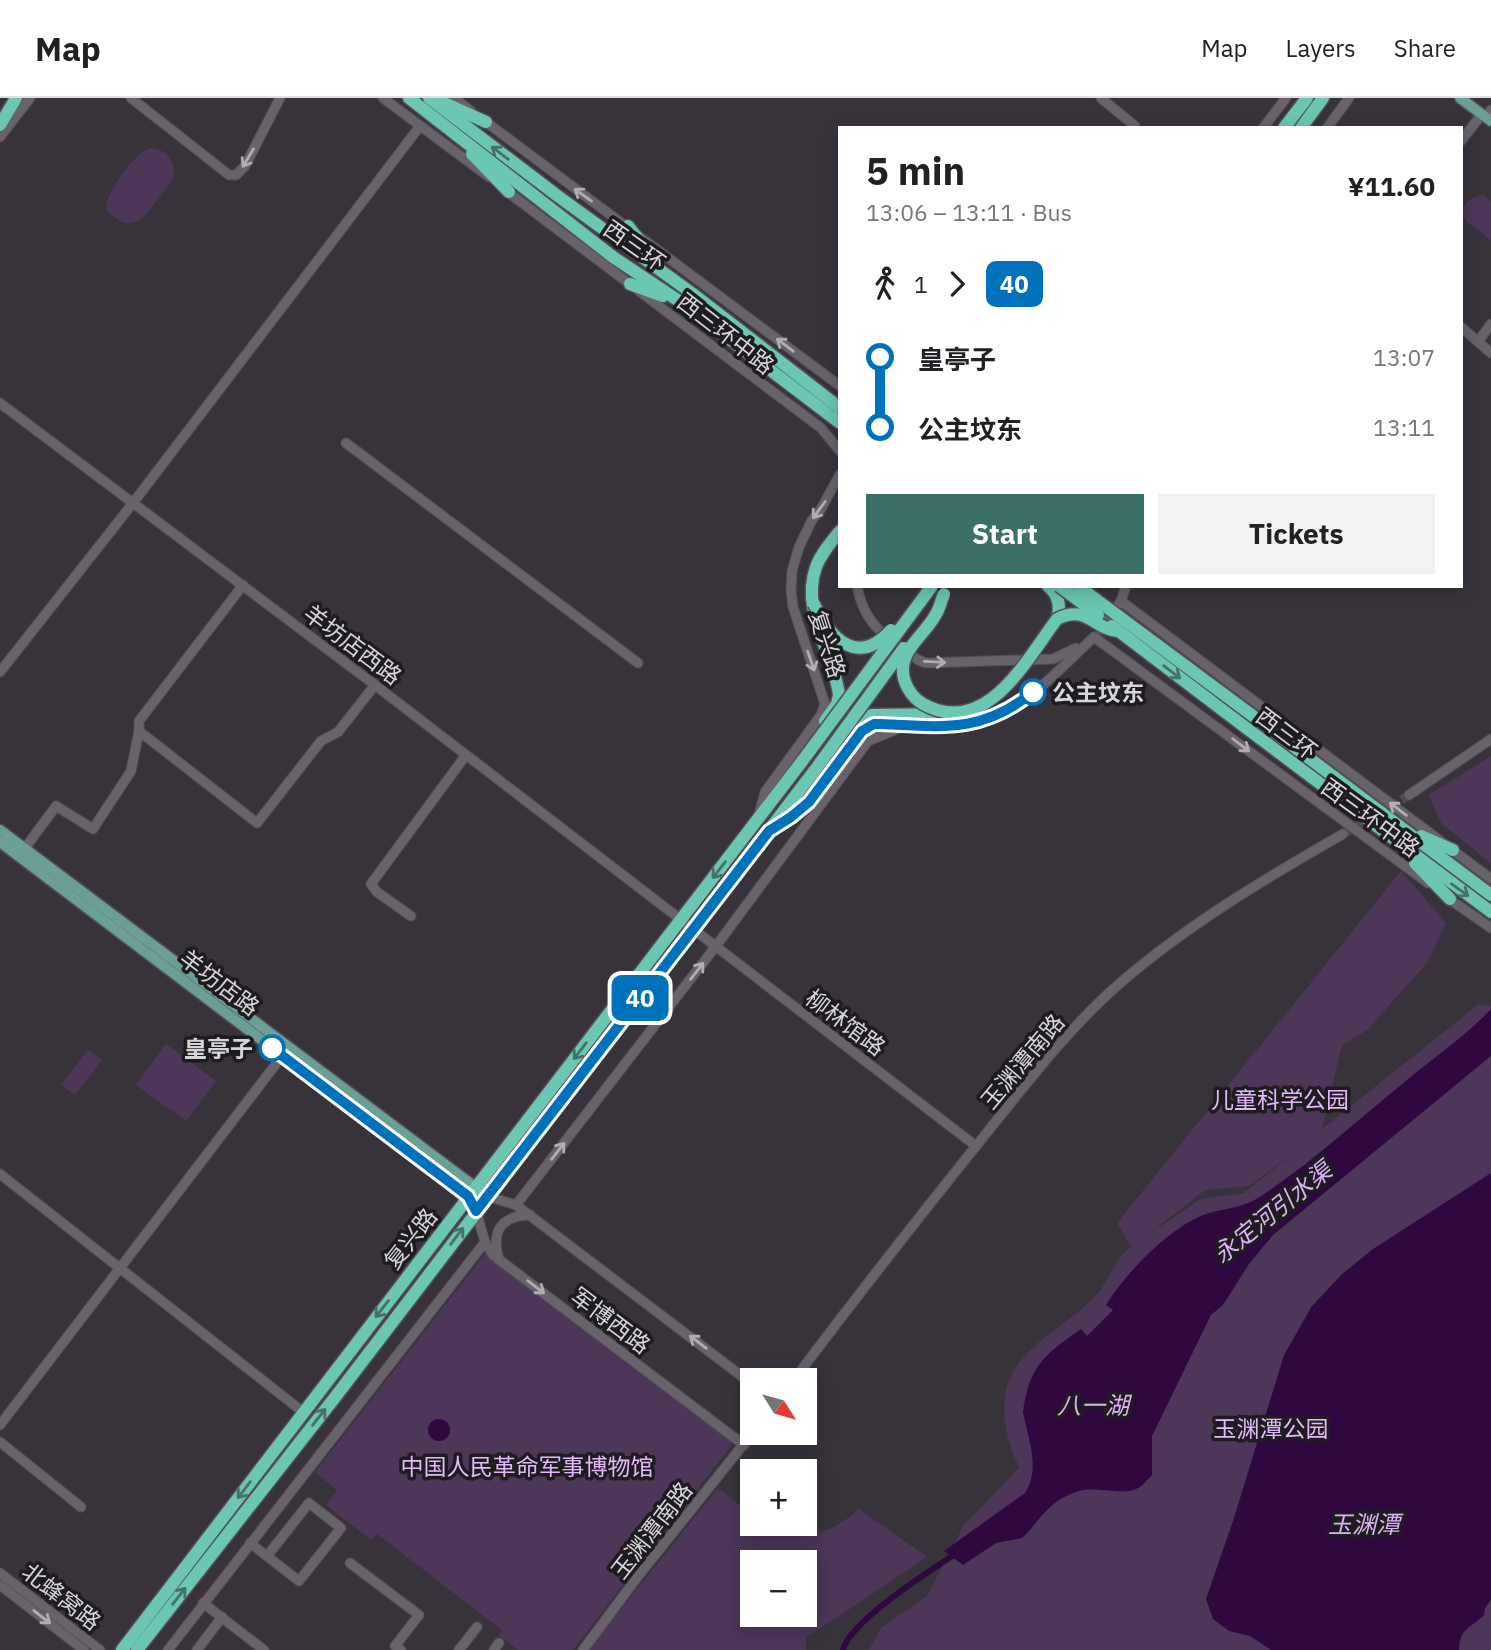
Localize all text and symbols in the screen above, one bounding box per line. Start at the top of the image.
text: Map [35,27,101,70]
text: Map [1201,32,1248,64]
text: Layers [1286,32,1356,64]
text: Share [1394,32,1456,64]
one-way arrow [491,145,510,160]
text: 5 min [866,146,965,195]
one-way arrow [241,148,255,168]
text: ¥11.60 [1348,169,1435,203]
one-way arrow [574,188,593,202]
text: 13:06 – 13:11 · Bus [866,197,1072,227]
street label: 西三环 [598,213,672,277]
icon: walk [866,265,904,303]
icon: forward [938,265,976,303]
text: 40 [1000,268,1029,300]
text: 1 [914,269,928,299]
street label: 西三环中路 [671,286,781,380]
one-way arrow [777,338,795,353]
text: 皇亭子 [918,342,996,376]
text: 13:07 [1373,342,1435,372]
text: 公主坟东 [918,412,1022,446]
text: 13:11 [1373,412,1435,442]
button: Start [866,494,1144,574]
button: Tickets [1158,494,1435,574]
one-way arrow [812,501,827,520]
street label: 羊坊店西路 [298,597,408,691]
street label: 复兴路 [803,607,853,681]
one-way arrow [806,649,818,671]
one-way arrow [923,656,946,669]
one-way arrow [1162,664,1181,679]
place label: 公主坟东 [1052,677,1144,707]
marker: 公主坟东 [1020,679,1046,705]
street label: 西三环 [1250,700,1324,766]
one-way arrow [1231,737,1250,752]
street label: 西三环中路 [1316,771,1426,863]
one-way arrow [1389,802,1408,817]
one-way arrow [712,860,727,878]
one-way arrow [1450,882,1469,897]
street label: 羊坊店路 [174,942,266,1022]
one-way arrow [689,962,704,980]
line badge: 40 [608,975,672,1021]
text: 40 [626,982,654,1014]
street label: 柳林馆路 [800,982,892,1062]
street label: 玉渊潭南路 [974,1007,1070,1115]
place label: 皇亭子 [184,1033,253,1063]
marker: 皇亭子 [259,1035,285,1061]
one-way arrow [572,1042,587,1060]
park label: 儿童科学公园 [1211,1084,1349,1114]
one-way arrow [550,1142,565,1160]
water label: 永定河引水渠 [1206,1152,1340,1270]
street label: 复兴路 [377,1202,443,1274]
one-way arrow [450,1227,465,1246]
one-way arrow [526,1280,544,1295]
street label: 军博西路 [565,1280,657,1360]
one-way arrow [375,1299,390,1317]
one-way arrow [689,1335,708,1350]
north arrow [740,1368,817,1446]
map controls [740,1368,817,1627]
water label: 八一湖 [1057,1389,1133,1421]
one-way arrow [312,1408,327,1427]
park label: 玉渊潭公园 [1214,1413,1329,1443]
park label: 中国人民革命军事博物馆 [401,1451,654,1481]
button: + [740,1459,817,1536]
street label: 玉渊潭南路 [604,1475,698,1585]
one-way arrow [237,1480,252,1499]
water label: 玉渊潭 [1328,1508,1404,1540]
button: − [740,1550,817,1627]
street label: 北蜂窝路 [17,1556,107,1636]
one-way arrow [171,1588,187,1606]
one-way arrow [32,1610,50,1625]

